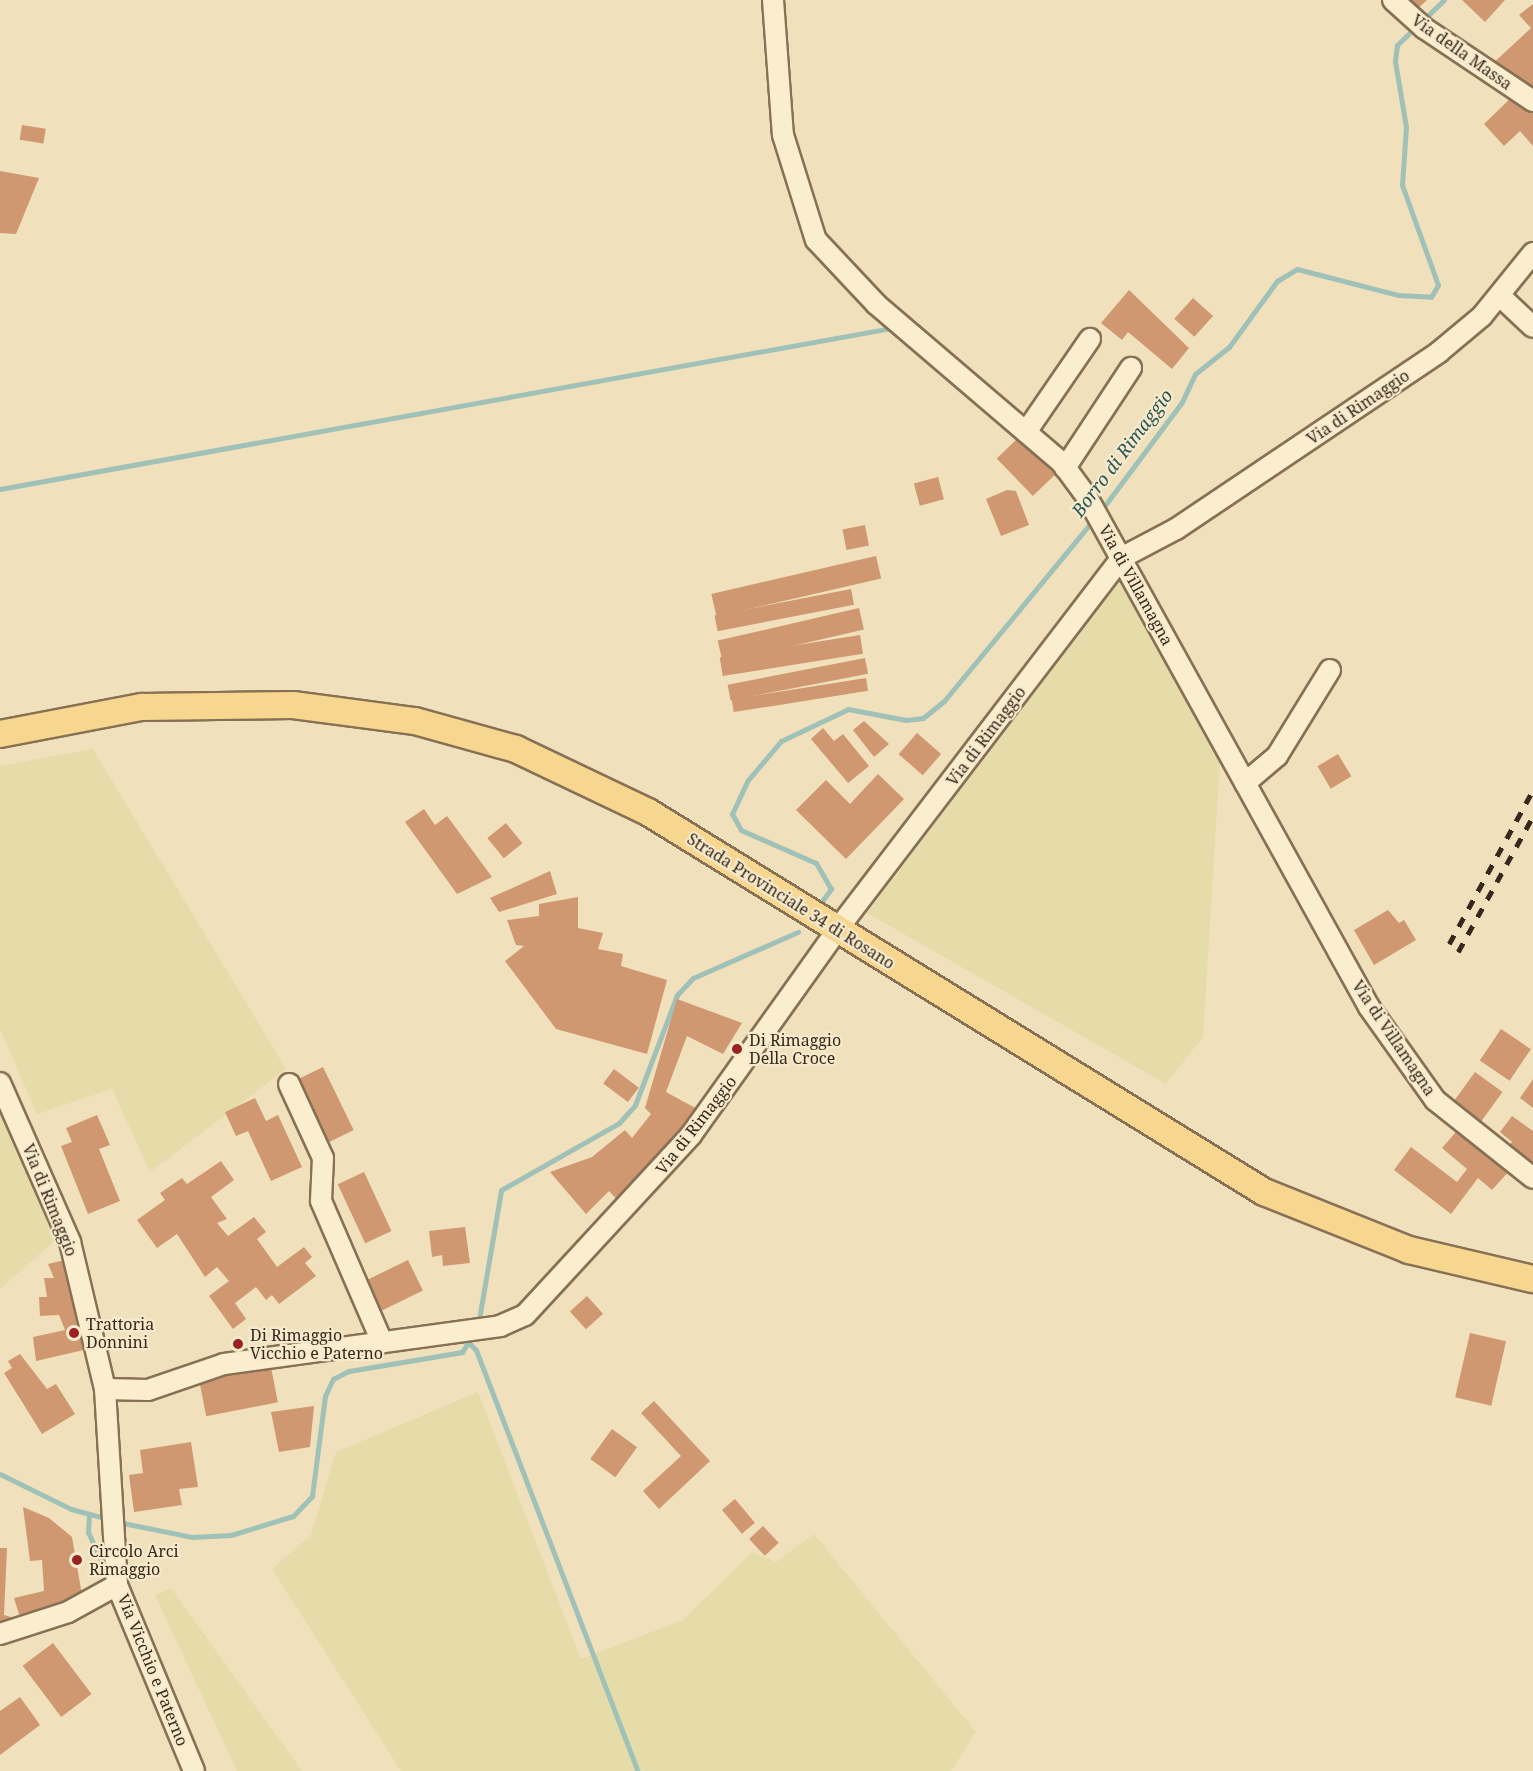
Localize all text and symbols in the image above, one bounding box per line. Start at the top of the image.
street label: Via della Massa [1408,10,1516,94]
street label: Via di Rimaggio [1303,366,1413,448]
water label: Borro di Rimaggio [1067,385,1177,521]
street label: Via di Villamagna [1095,521,1177,649]
street label: Via di Rimaggio [942,683,1030,789]
street label: Strada Provinciale 34 di Rosano [684,829,898,973]
street label: Via di Villamagna [1348,977,1440,1099]
place label: Di Rimaggio Della Croce [749,1030,841,1068]
marker: Di Rimaggio Della Croce [730,1042,744,1056]
street label: Via di Rimaggio [652,1072,740,1178]
street label: Via di Rimaggio [19,1141,81,1259]
place label: Trattoria Donnini [86,1314,154,1352]
place label: Di Rimaggio Vicchio e Paterno [250,1325,383,1363]
marker: Trattoria Donnini [67,1326,81,1340]
marker: Di Rimaggio Vicchio e Paterno [231,1337,245,1351]
place label: Circolo Arci Rimaggio [89,1541,179,1579]
marker: Circolo Arci Rimaggio [70,1553,84,1567]
street label: Via Vicchio e Paterno [114,1591,192,1749]

